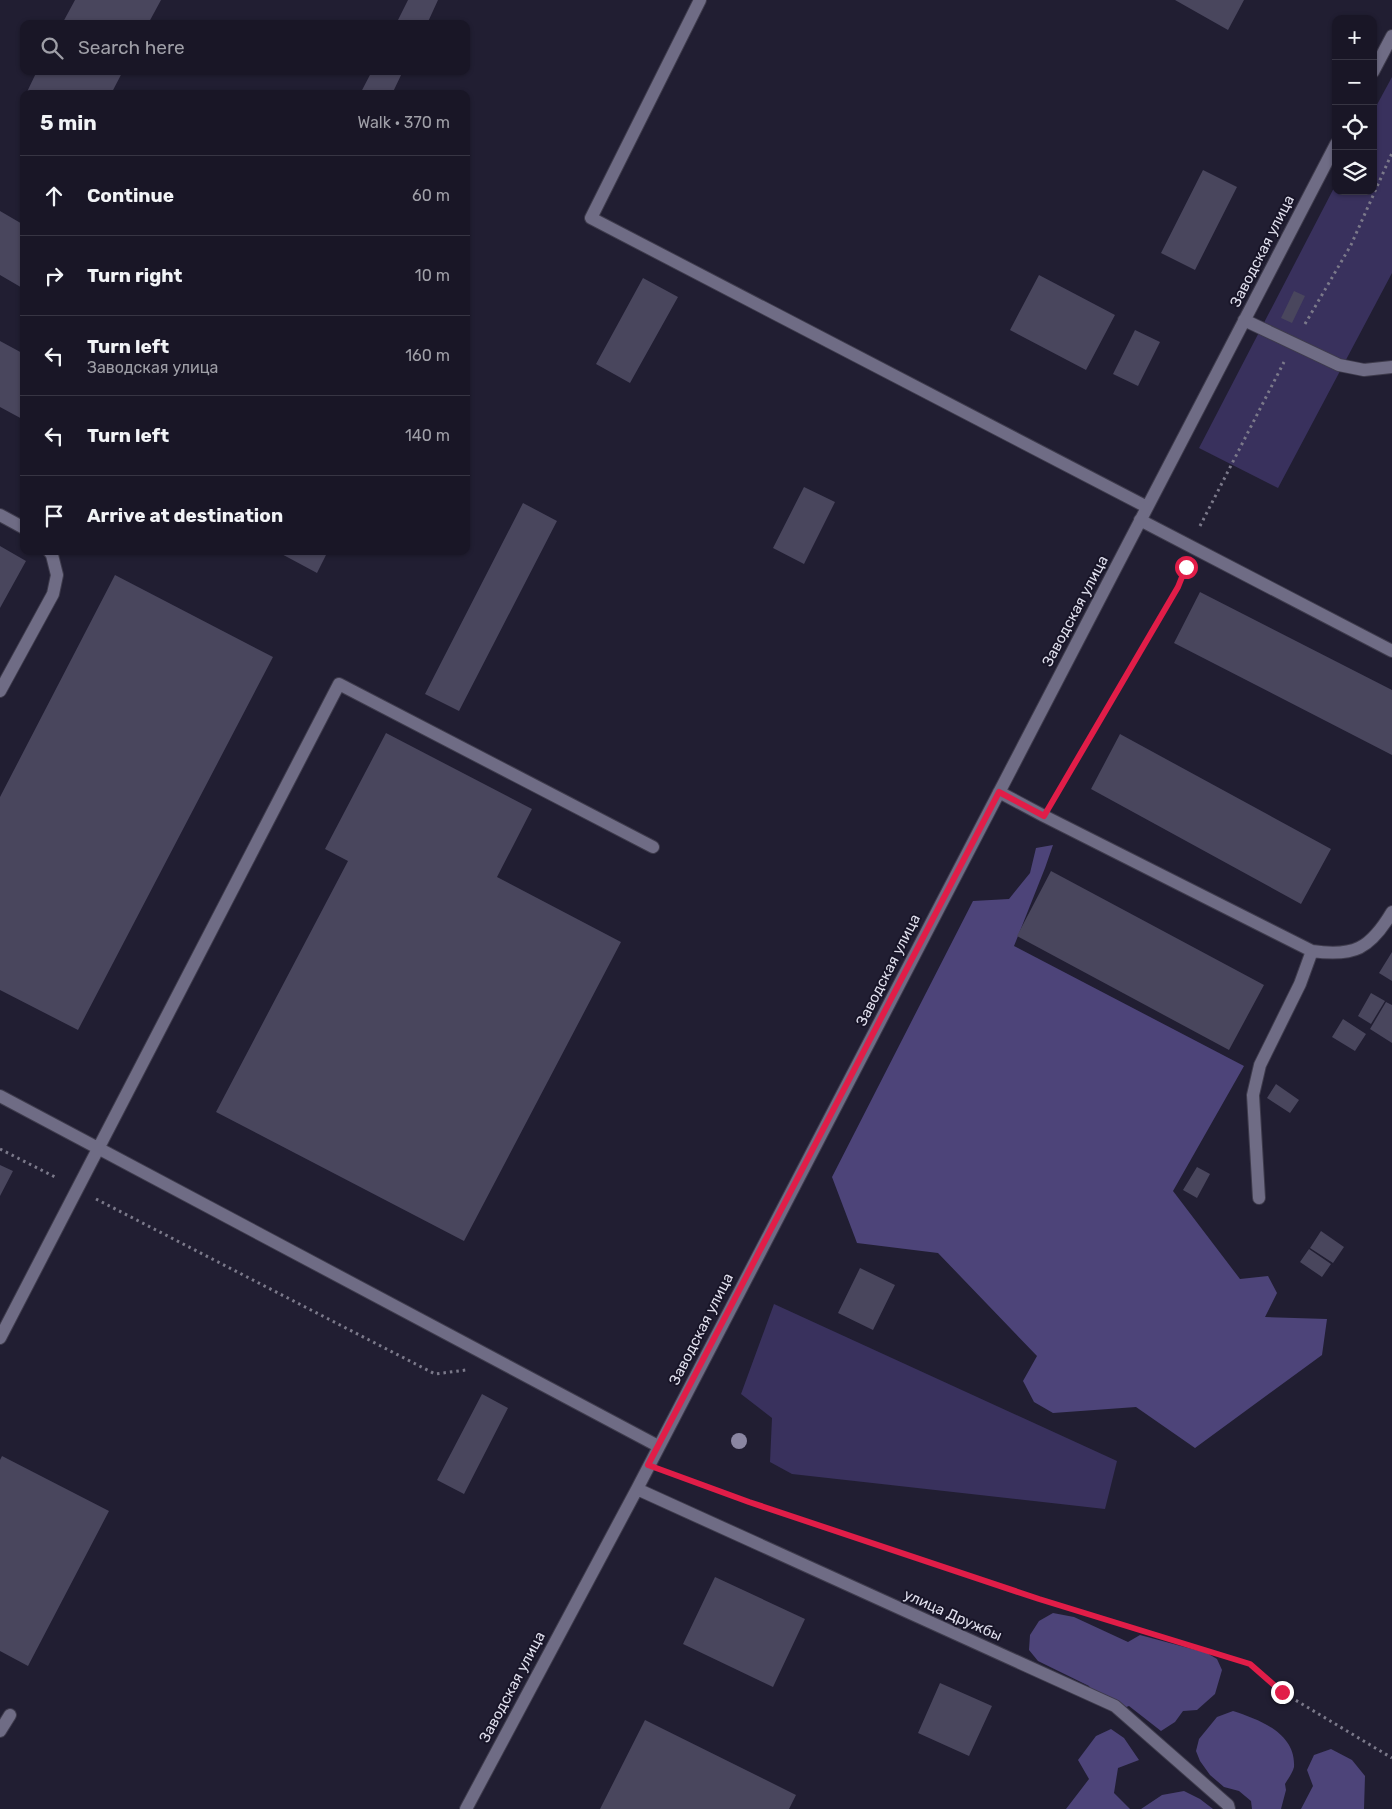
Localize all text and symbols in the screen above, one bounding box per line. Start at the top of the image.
map controls [1332,15,1377,195]
button: + [1332,15,1377,60]
search box [20,20,470,75]
icon: search [38,34,66,62]
text: Search here [78,36,185,59]
button: − [1332,60,1377,105]
button: locate [1332,105,1377,150]
text: 5 min [40,110,97,135]
text: Walk · 370 m [357,113,450,132]
button: layers [1332,150,1377,195]
icon: ahead [40,182,68,210]
text: Continue [87,184,174,207]
text: 60 m [412,186,450,205]
street label: Заводская улица [1226,192,1298,310]
icon: right [40,262,68,290]
text: Turn right [87,264,182,287]
text: 10 m [415,266,450,285]
text: Turn left [87,335,169,358]
icon: left [40,342,68,370]
text: 160 m [405,346,450,365]
text: Заводская улица [87,358,218,377]
icon: left [40,422,68,450]
text: Turn left [87,424,169,447]
text: 140 m [405,426,450,445]
icon: arrive [40,502,68,530]
text: Arrive at destination [87,504,283,527]
street label: Заводская улица [1038,552,1112,670]
route start [1175,556,1198,579]
street label: Заводская улица [852,911,924,1029]
street label: Заводская улица [665,1270,737,1388]
street label: улица Дружбы [901,1585,1005,1645]
street label: Заводская улица [475,1628,549,1746]
route end [1271,1681,1294,1704]

